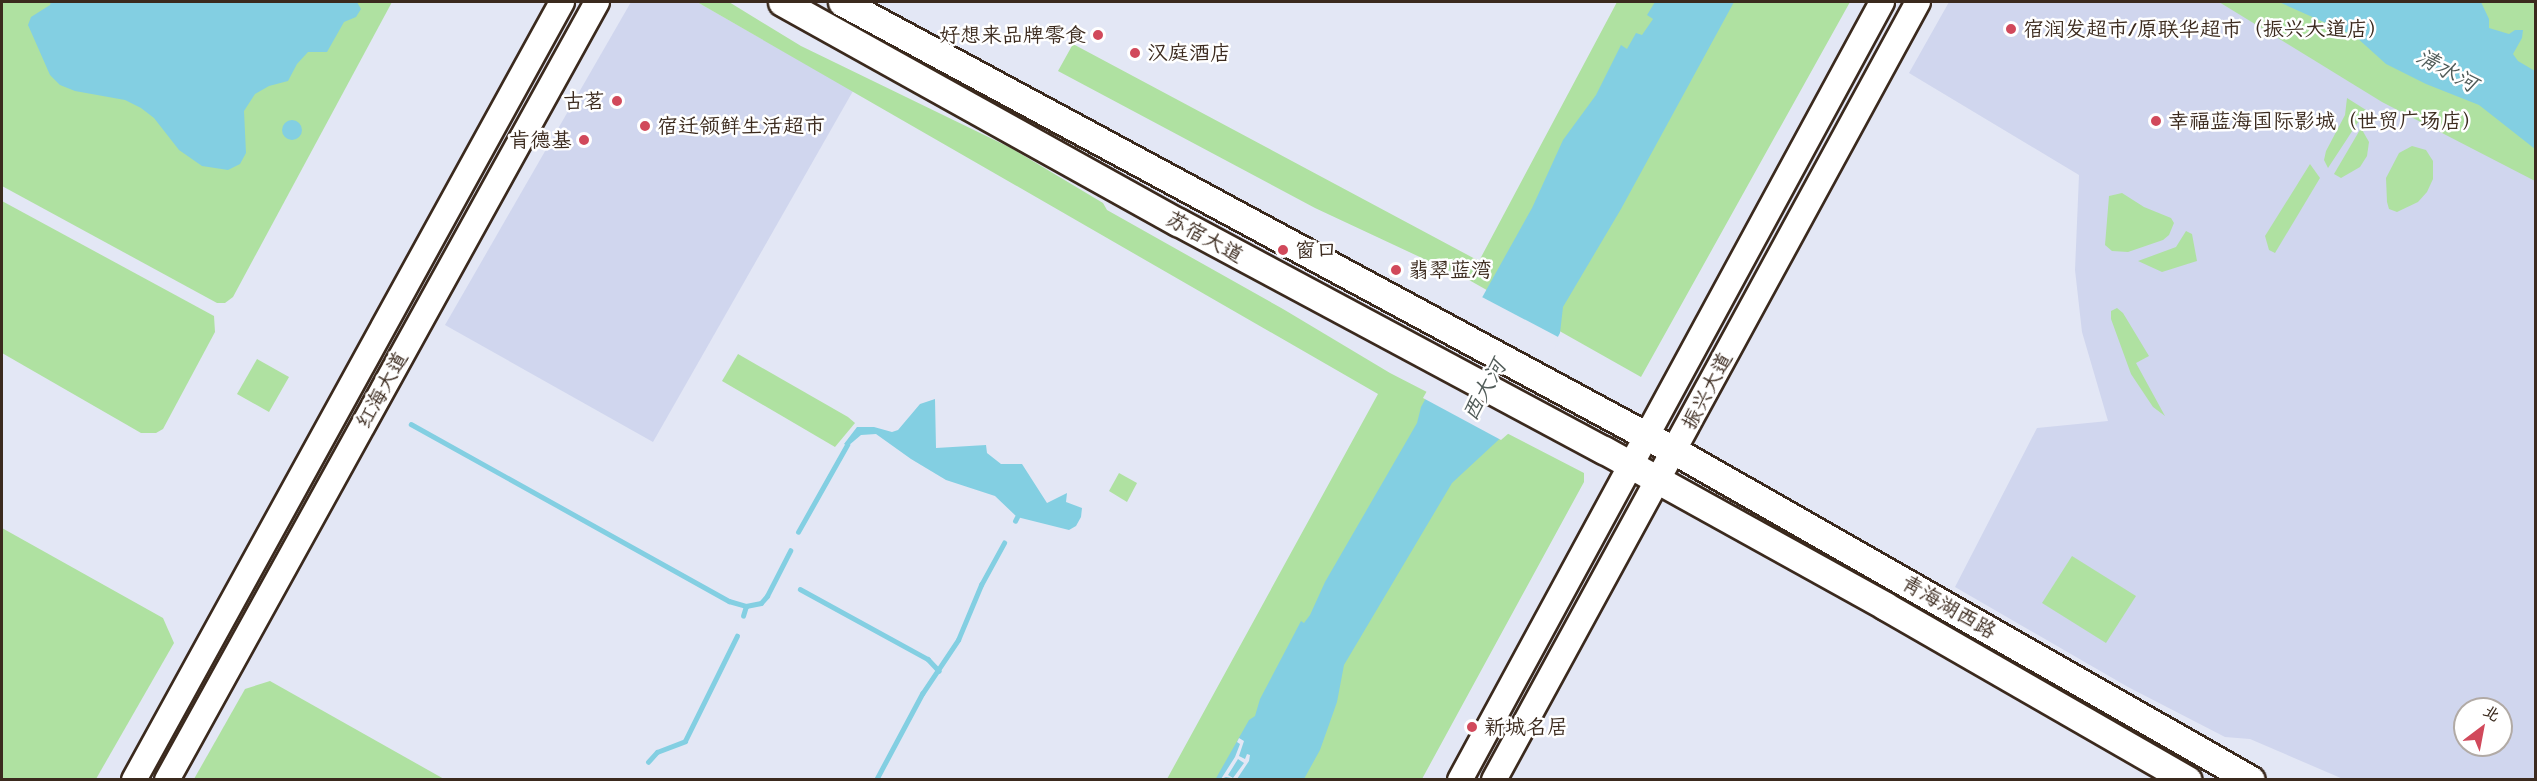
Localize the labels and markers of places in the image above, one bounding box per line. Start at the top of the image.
place label: 宿润发超市/原联华超市（振兴大道店） [2023,16,2389,42]
place label: 好想来品牌零食 [939,22,1086,48]
marker: 宿润发超市/原联华超市（振兴大道店） [2004,22,2018,36]
marker: 好想来品牌零食 [1091,28,1105,42]
place label: 汉庭酒店 [1147,40,1231,66]
marker: 汉庭酒店 [1128,46,1142,60]
place label: 古茗 [563,88,605,114]
marker: 古茗 [610,94,624,108]
place label: 幸福蓝海国际影城（世贸广场店） [2168,108,2483,134]
place label: 宿迁领鲜生活超市 [657,113,825,139]
marker: 幸福蓝海国际影城（世贸广场店） [2149,114,2163,128]
marker: 宿迁领鲜生活超市 [638,119,652,133]
place label: 肯德基 [509,127,572,153]
marker: 肯德基 [577,133,591,147]
place label: 窗口 [1295,237,1337,263]
marker: 窗口 [1276,243,1290,257]
place label: 翡翠蓝湾 [1408,257,1492,283]
marker: 翡翠蓝湾 [1389,263,1403,277]
place label: 新城名居 [1484,714,1568,740]
marker: 新城名居 [1465,720,1479,734]

